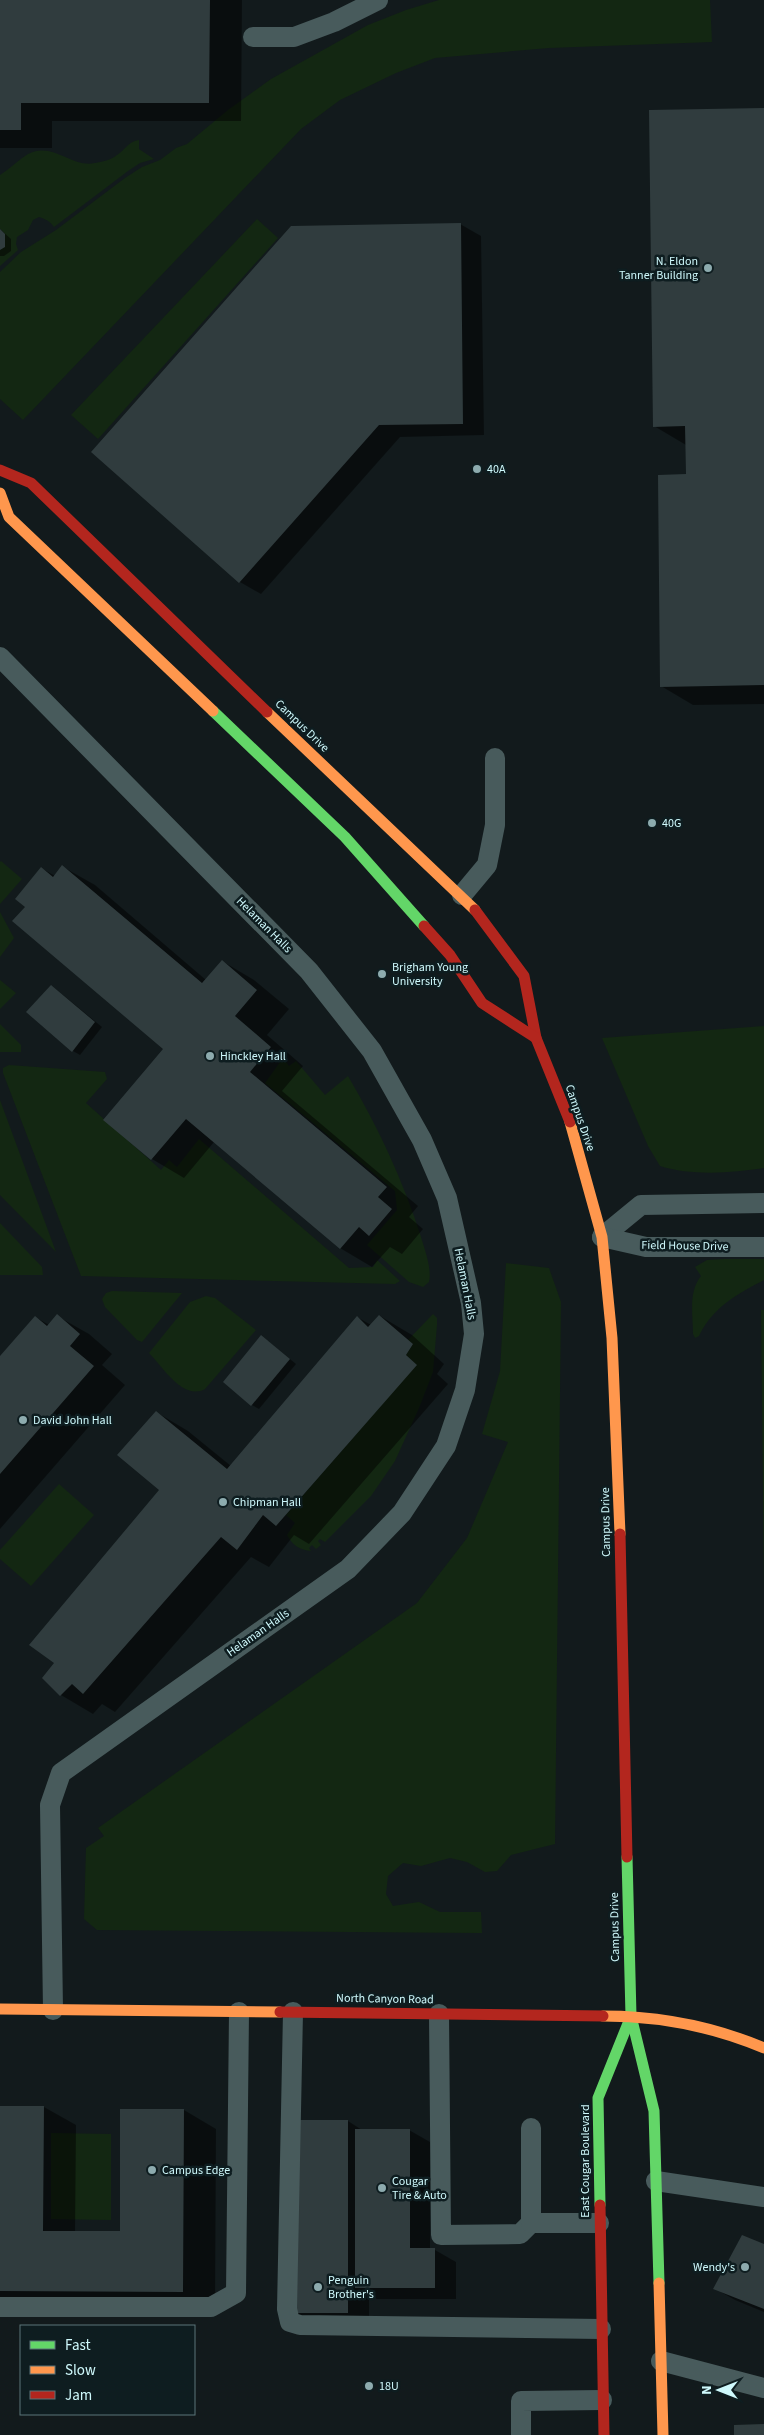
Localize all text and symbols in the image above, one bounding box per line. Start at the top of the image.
place label: N. Eldon Tanner Building [619,253,698,284]
marker: N. Eldon Tanner Building [702,262,714,274]
place label: 40A [487,461,506,478]
marker: 40A [471,463,483,475]
street label: Campus Drive [271,696,333,756]
place label: 40G [662,815,681,832]
marker: 40G [646,817,658,829]
street label: Helaman Halls [232,893,296,957]
place label: Brigham Young University [392,959,468,990]
marker: Brigham Young University [376,968,388,980]
place label: Hinckley Hall [220,1048,286,1065]
marker: Hinckley Hall [204,1050,216,1062]
street label: Campus Drive [561,1082,599,1154]
street label: Field House Drive [641,1237,729,1255]
street label: Helaman Halls [450,1247,480,1321]
place label: David John Hall [33,1412,112,1429]
marker: David John Hall [17,1414,29,1426]
street label: Campus Drive [597,1487,615,1557]
place label: Chipman Hall [233,1494,301,1511]
marker: Chipman Hall [217,1496,229,1508]
street label: Helaman Halls [223,1605,293,1661]
street label: Campus Drive [606,1892,624,1962]
street label: North Canyon Road [336,1990,434,2008]
street label: East Cougar Boulevard [577,2104,594,2218]
place label: Campus Edge [162,2162,230,2179]
marker: Campus Edge [146,2164,158,2176]
place label: Cougar Tire & Auto [392,2173,447,2204]
marker: Cougar Tire & Auto [376,2182,388,2194]
place label: Wendy's [693,2259,735,2276]
marker: Wendy's [739,2261,751,2273]
place label: Penguin Brother's [328,2272,374,2303]
marker: Penguin Brother's [312,2281,324,2293]
legend [20,2325,195,2415]
text: Fast [65,2335,91,2356]
text: Slow [65,2360,96,2381]
north arrow [694,2365,744,2415]
place label: 18U [379,2378,399,2395]
marker: 18U [363,2380,375,2392]
text: Jam [65,2385,92,2406]
text: N [697,2385,717,2395]

